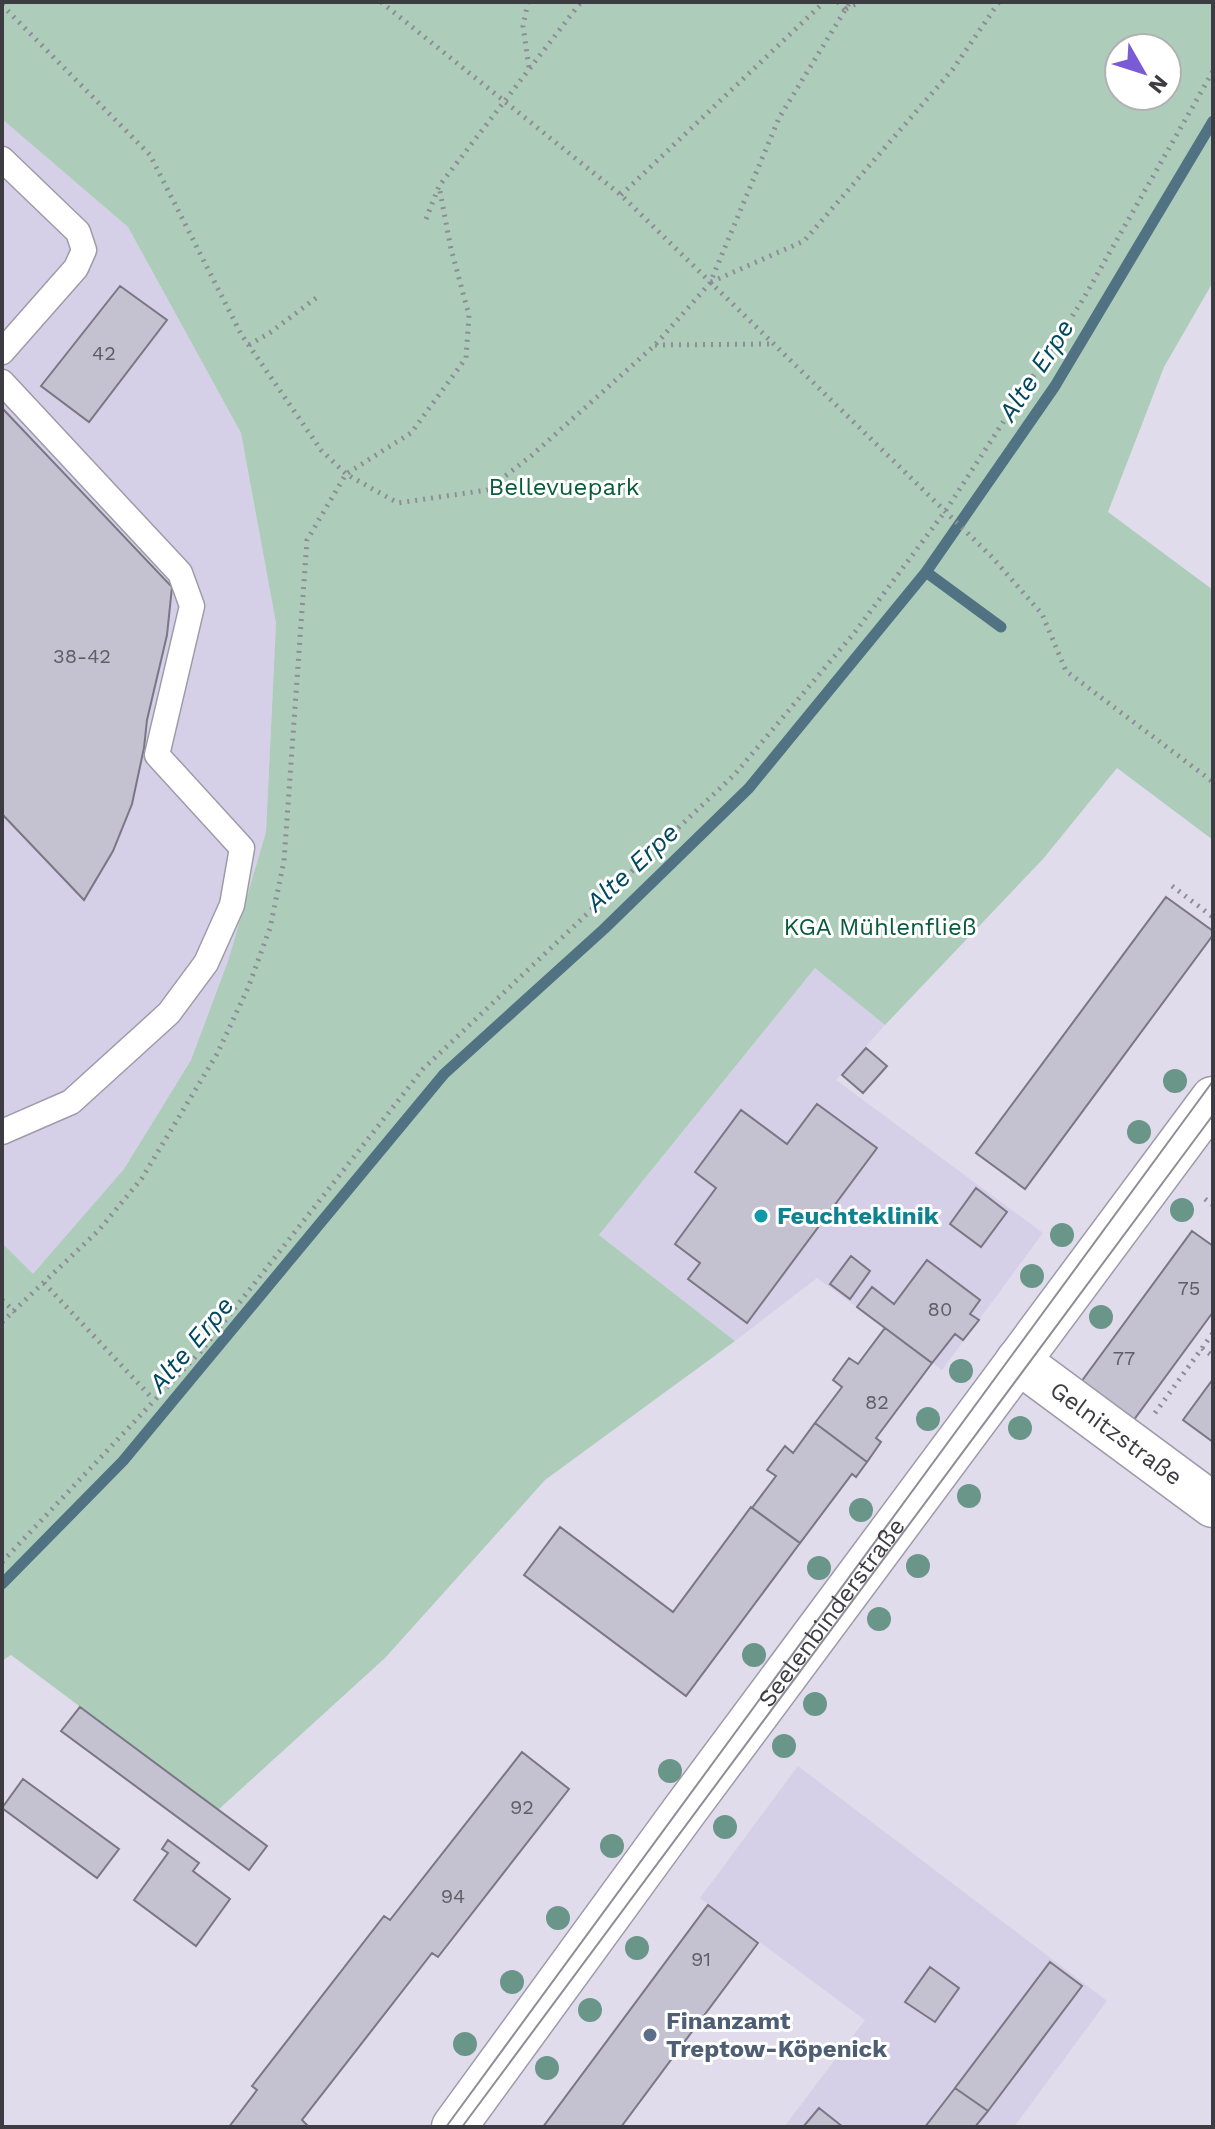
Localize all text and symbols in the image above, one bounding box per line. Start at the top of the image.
north arrow [1103,32,1183,112]
text: N [1143,70,1173,98]
water label: Alte Erpe [991,313,1080,427]
house number: 42 [92,341,116,365]
park label: Bellevuepark [489,473,640,501]
house number: 38-42 [53,644,111,668]
water label: Alte Erpe [579,817,684,918]
park label: KGA Mühlenfließ [783,913,977,941]
place label: Feuchteklinik [777,1202,939,1230]
marker: Feuchteklinik [752,1207,770,1225]
house number: 75 [1178,1276,1200,1300]
water label: Alte Erpe [142,1290,240,1399]
house number: 80 [928,1297,952,1321]
house number: 77 [1113,1346,1135,1370]
street label: Gelnitzstraße [1045,1376,1188,1491]
house number: 82 [865,1390,889,1414]
street label: Seelenbinderstraße [752,1513,911,1713]
house number: 92 [510,1795,534,1819]
house number: 94 [441,1884,465,1908]
house number: 91 [691,1947,711,1971]
place label: Finanzamt Treptow-Köpenick [666,2007,887,2063]
marker: Finanzamt Treptow-Köpenick [641,2026,659,2044]

